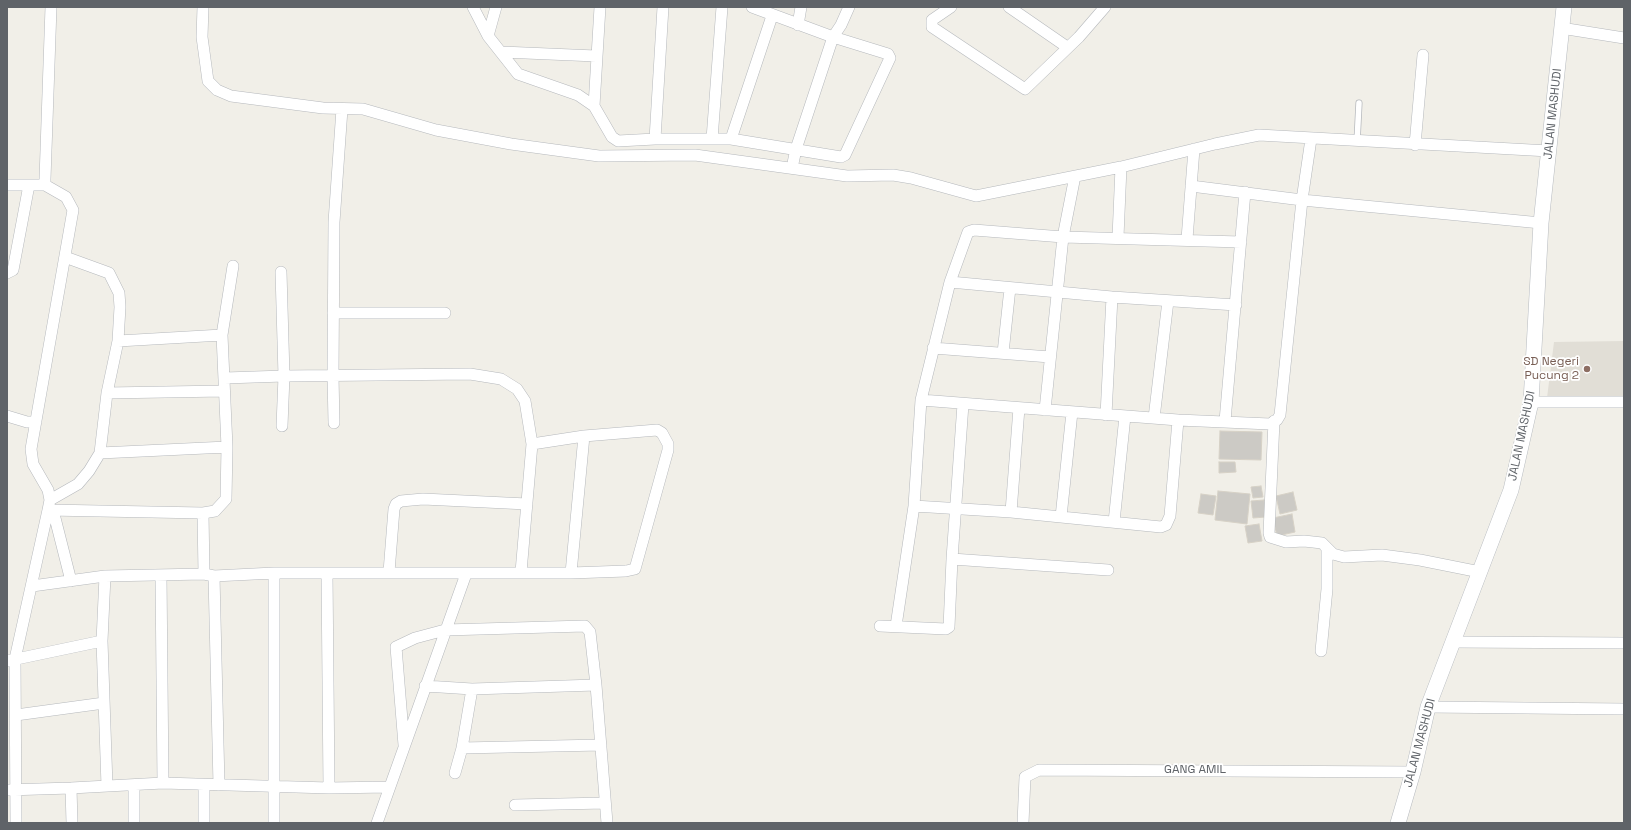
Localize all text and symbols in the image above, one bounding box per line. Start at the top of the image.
street label: JALAN MASHUDI [1541,68,1565,160]
place label: SD Negeri Pucung 2 [1523,355,1579,383]
marker: SD Negeri Pucung 2 [1582,364,1592,374]
street label: JALAN MASHUDI [1505,390,1539,482]
street label: JALAN MASHUDI [1401,697,1439,789]
street label: GANG AMIL [1164,763,1226,777]

